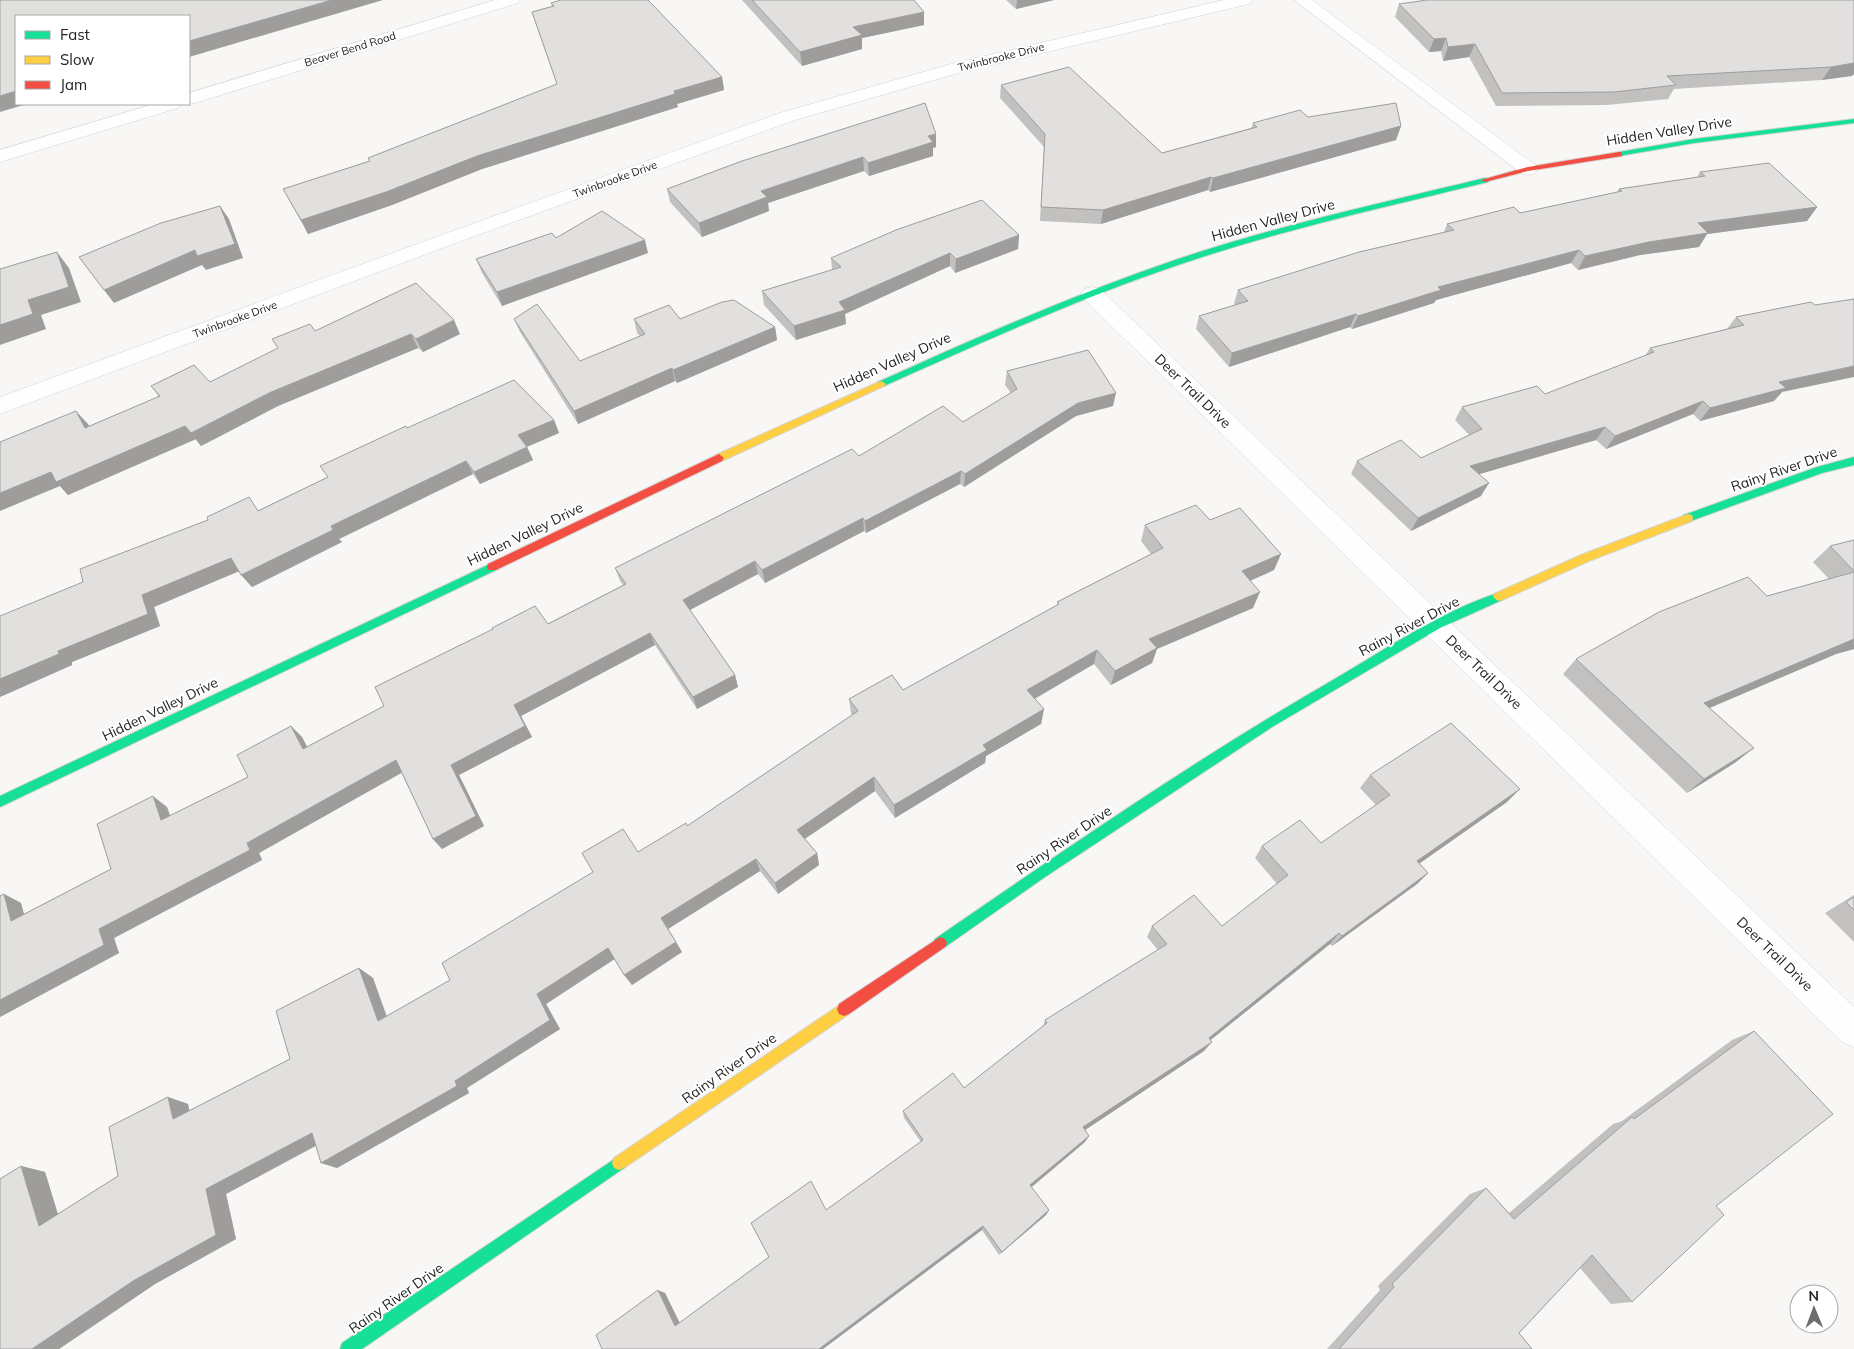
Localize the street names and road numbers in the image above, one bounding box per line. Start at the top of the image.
street label: Beaver Bend Road [303,28,397,70]
street label: Twinbrooke Drive [956,39,1046,75]
street label: Hidden Valley Drive [1605,112,1733,150]
street label: Twinbrooke Drive [571,157,659,201]
street label: Hidden Valley Drive [1209,195,1337,245]
street label: Twinbrooke Drive [191,297,279,341]
street label: Hidden Valley Drive [830,328,954,396]
street label: Deer Trail Drive [1151,350,1235,432]
street label: Rainy River Drive [1729,442,1839,496]
street label: Hidden Valley Drive [464,498,586,570]
street label: Rainy River Drive [1356,592,1462,660]
street label: Deer Trail Drive [1442,631,1526,713]
street label: Hidden Valley Drive [99,673,221,745]
street label: Rainy River Drive [1013,801,1115,879]
street label: Deer Trail Drive [1733,913,1817,995]
street label: Rainy River Drive [678,1029,780,1107]
street label: Rainy River Drive [345,1259,447,1337]

